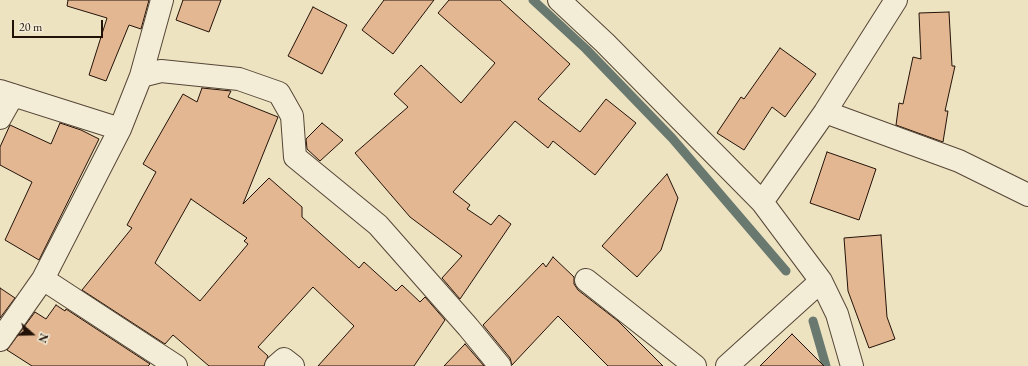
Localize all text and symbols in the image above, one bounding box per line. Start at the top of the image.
scale bar [14,12,105,38]
text: 20 m [19,19,42,35]
north arrow [12,314,52,354]
text: N [35,332,51,345]

